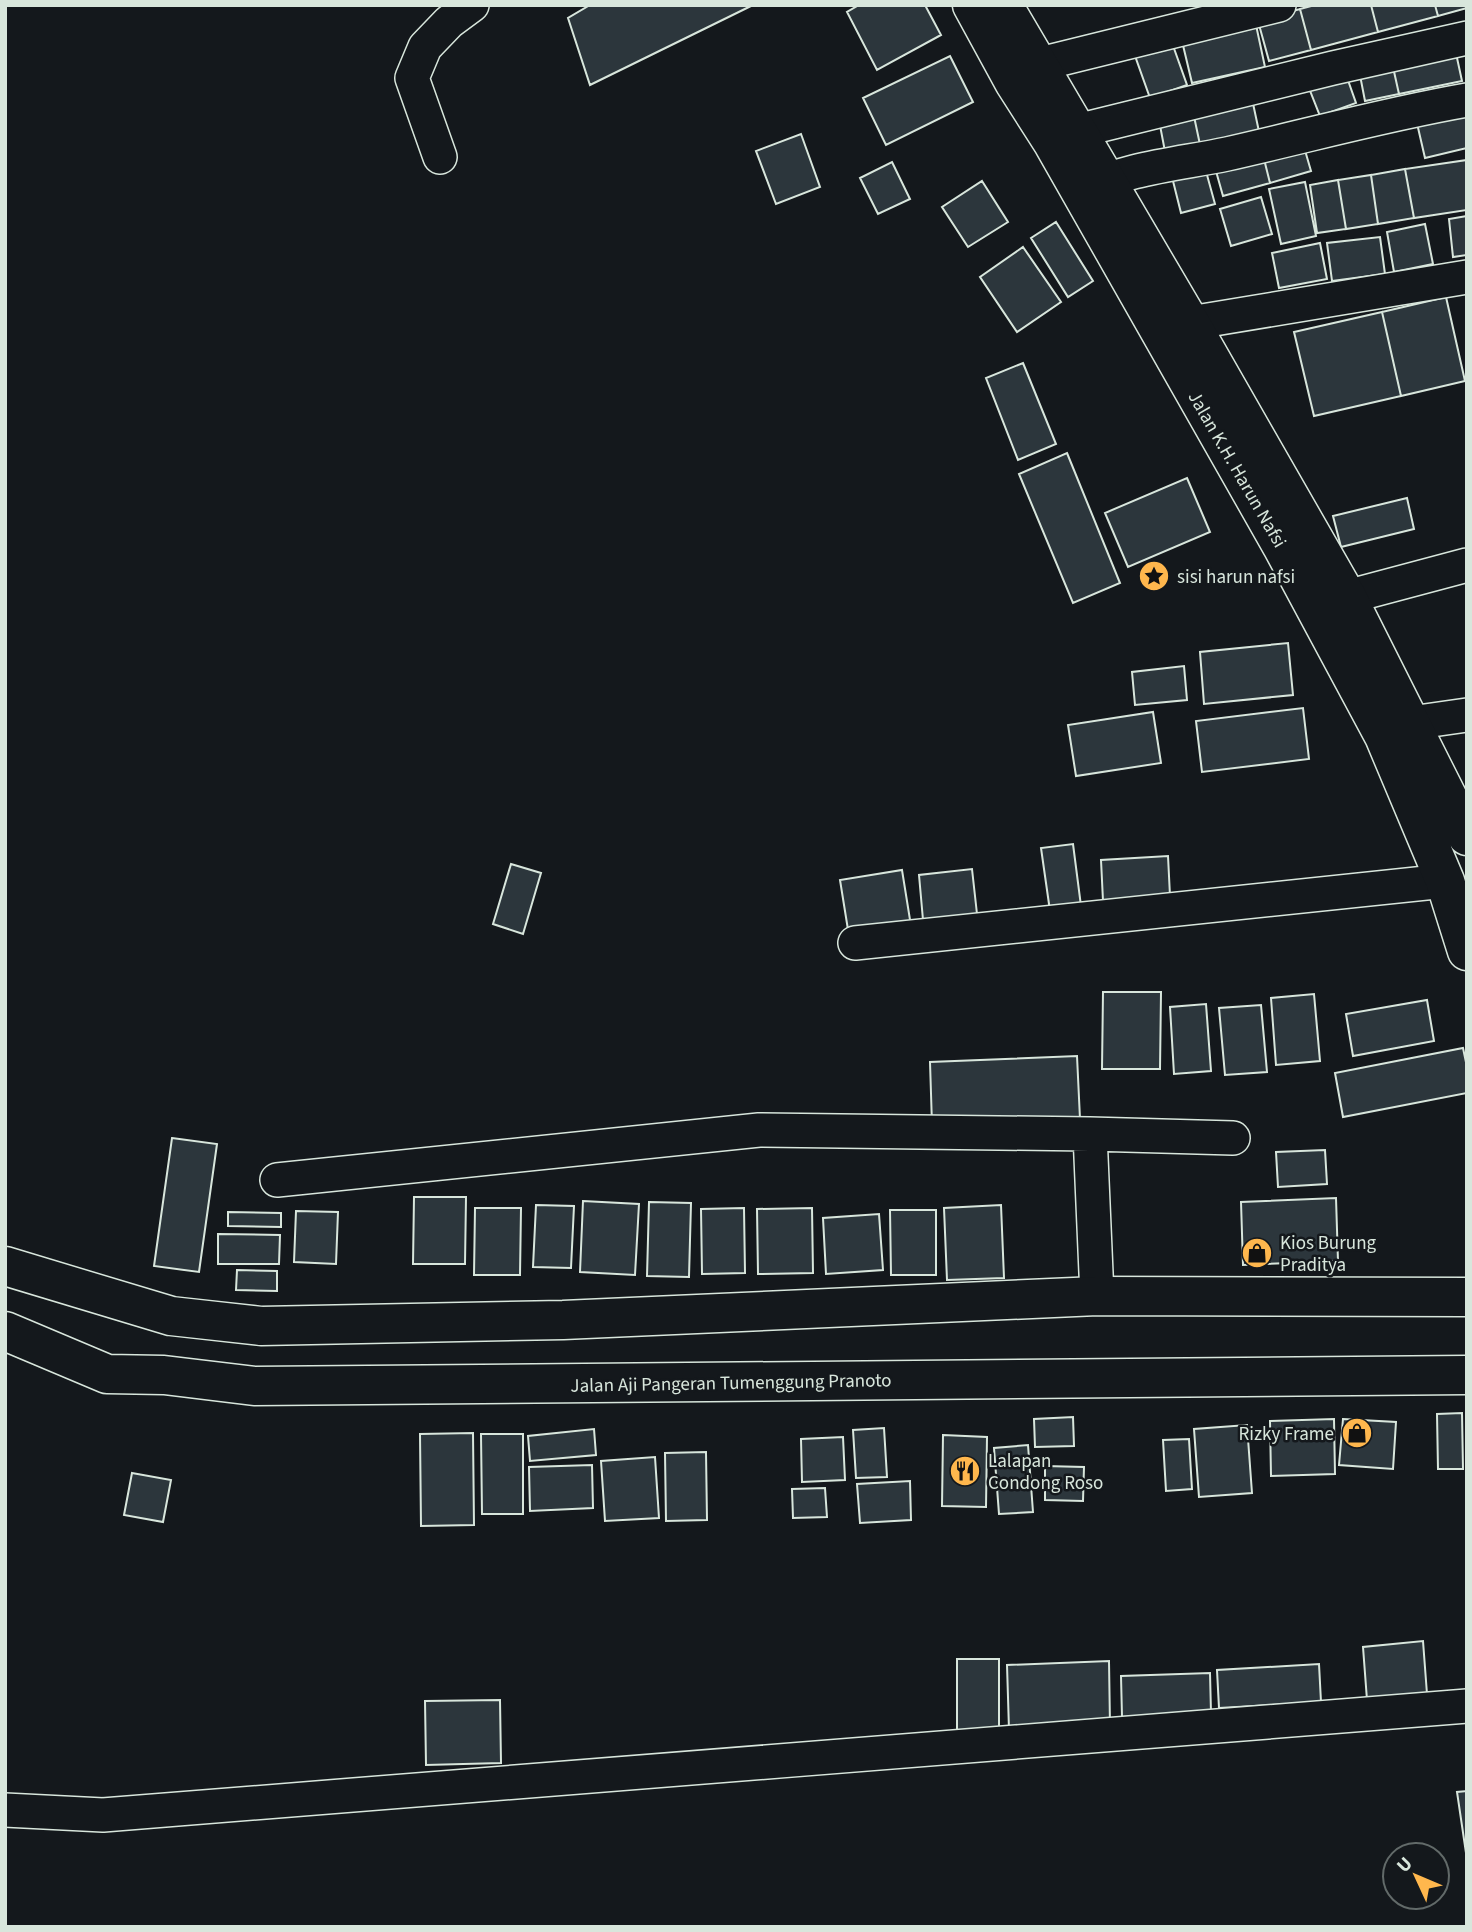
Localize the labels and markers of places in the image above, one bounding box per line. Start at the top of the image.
place icon: sisi harun nafsi [1137,559,1171,593]
place label: sisi harun nafsi [1177,564,1295,591]
place label: Kios Burung Praditya [1280,1230,1377,1279]
shop icon: Kios Burung Praditya [1240,1236,1274,1270]
shop icon: Rizky Frame [1340,1416,1374,1450]
place label: Rizky Frame [1238,1421,1334,1448]
place label: Lalapan Condong Roso [988,1448,1103,1497]
restaurant icon: Lalapan Condong Roso [948,1454,982,1488]

